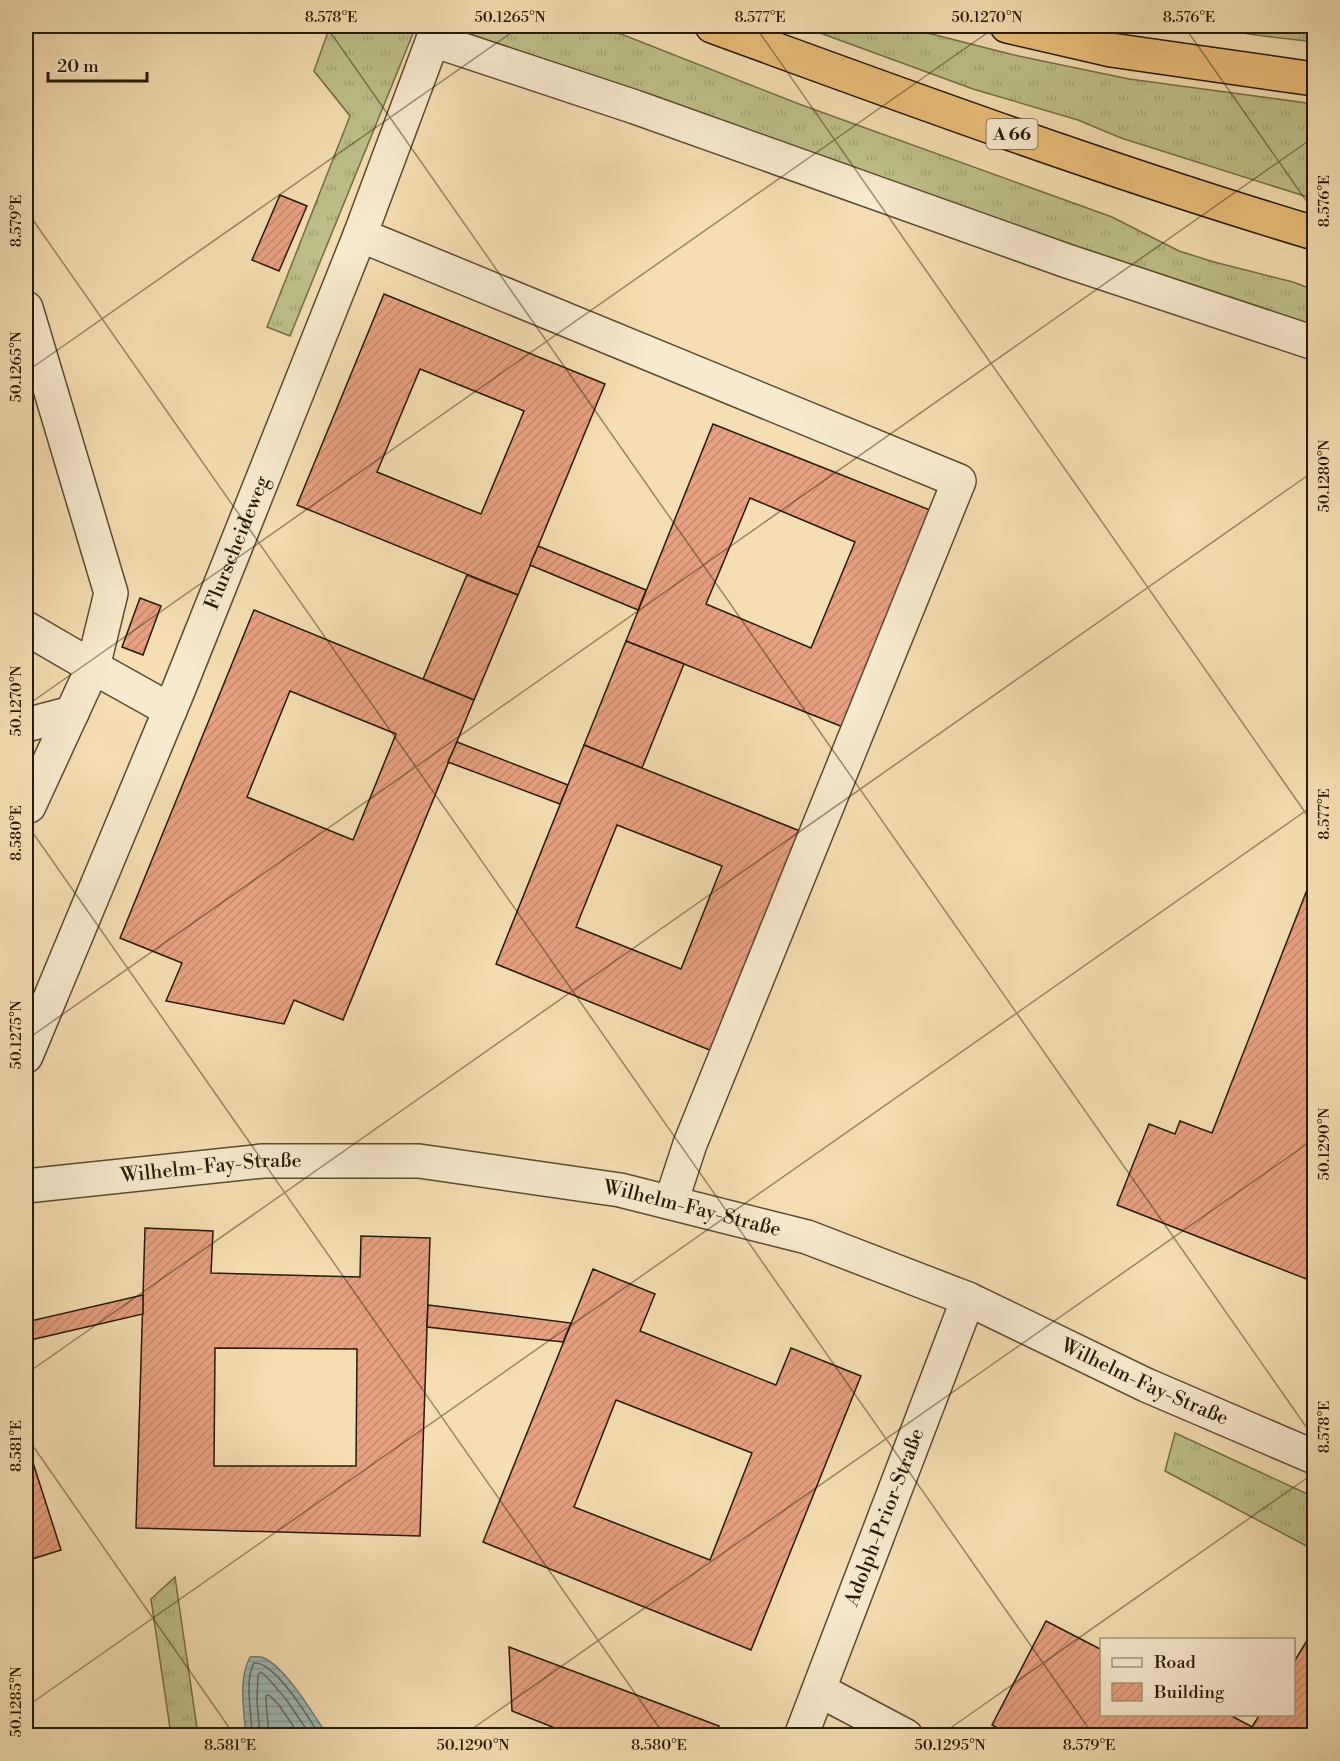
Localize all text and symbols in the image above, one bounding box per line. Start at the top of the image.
text: 8.578°E [305,8,357,27]
text: 50.1265°N [474,8,546,27]
text: 8.577°E [734,8,786,27]
text: 50.1270°N [952,8,1022,27]
text: 8.576°E [1163,8,1215,27]
scale bar [48,45,147,83]
text: 20 m [57,55,99,78]
road number: A 66 [986,119,1038,149]
text: 8.576°E [1315,175,1334,227]
text: 8.579°E [7,195,26,247]
text: 50.1265°N [7,331,26,403]
text: 50.1280°N [1315,440,1334,512]
street label: Flurscheideweg [199,472,275,613]
text: 50.1270°N [7,666,26,736]
text: 8.577°E [1315,788,1334,840]
text: 8.580°E [7,805,26,861]
text: 50.1275°N [7,1000,26,1070]
text: 50.1290°N [1315,1108,1334,1180]
street label: Wilhelm-Fay-Straße [118,1149,301,1189]
street label: Wilhelm-Fay-Straße [601,1175,783,1242]
street label: Wilhelm-Fay-Straße [1056,1333,1232,1431]
text: 8.578°E [1315,1401,1334,1453]
text: 8.581°E [7,1420,26,1472]
street label: Adolph-Prior-Straße [839,1425,930,1611]
legend [1100,1638,1295,1716]
text: Road [1154,1651,1197,1674]
text: 50.1285°N [7,1666,26,1738]
text: Building [1153,1681,1225,1704]
text: 8.581°E [204,1736,256,1755]
text: 50.1290°N [437,1736,509,1755]
text: 8.580°E [631,1736,687,1755]
text: 50.1295°N [914,1736,986,1755]
text: 8.579°E [1063,1736,1115,1755]

